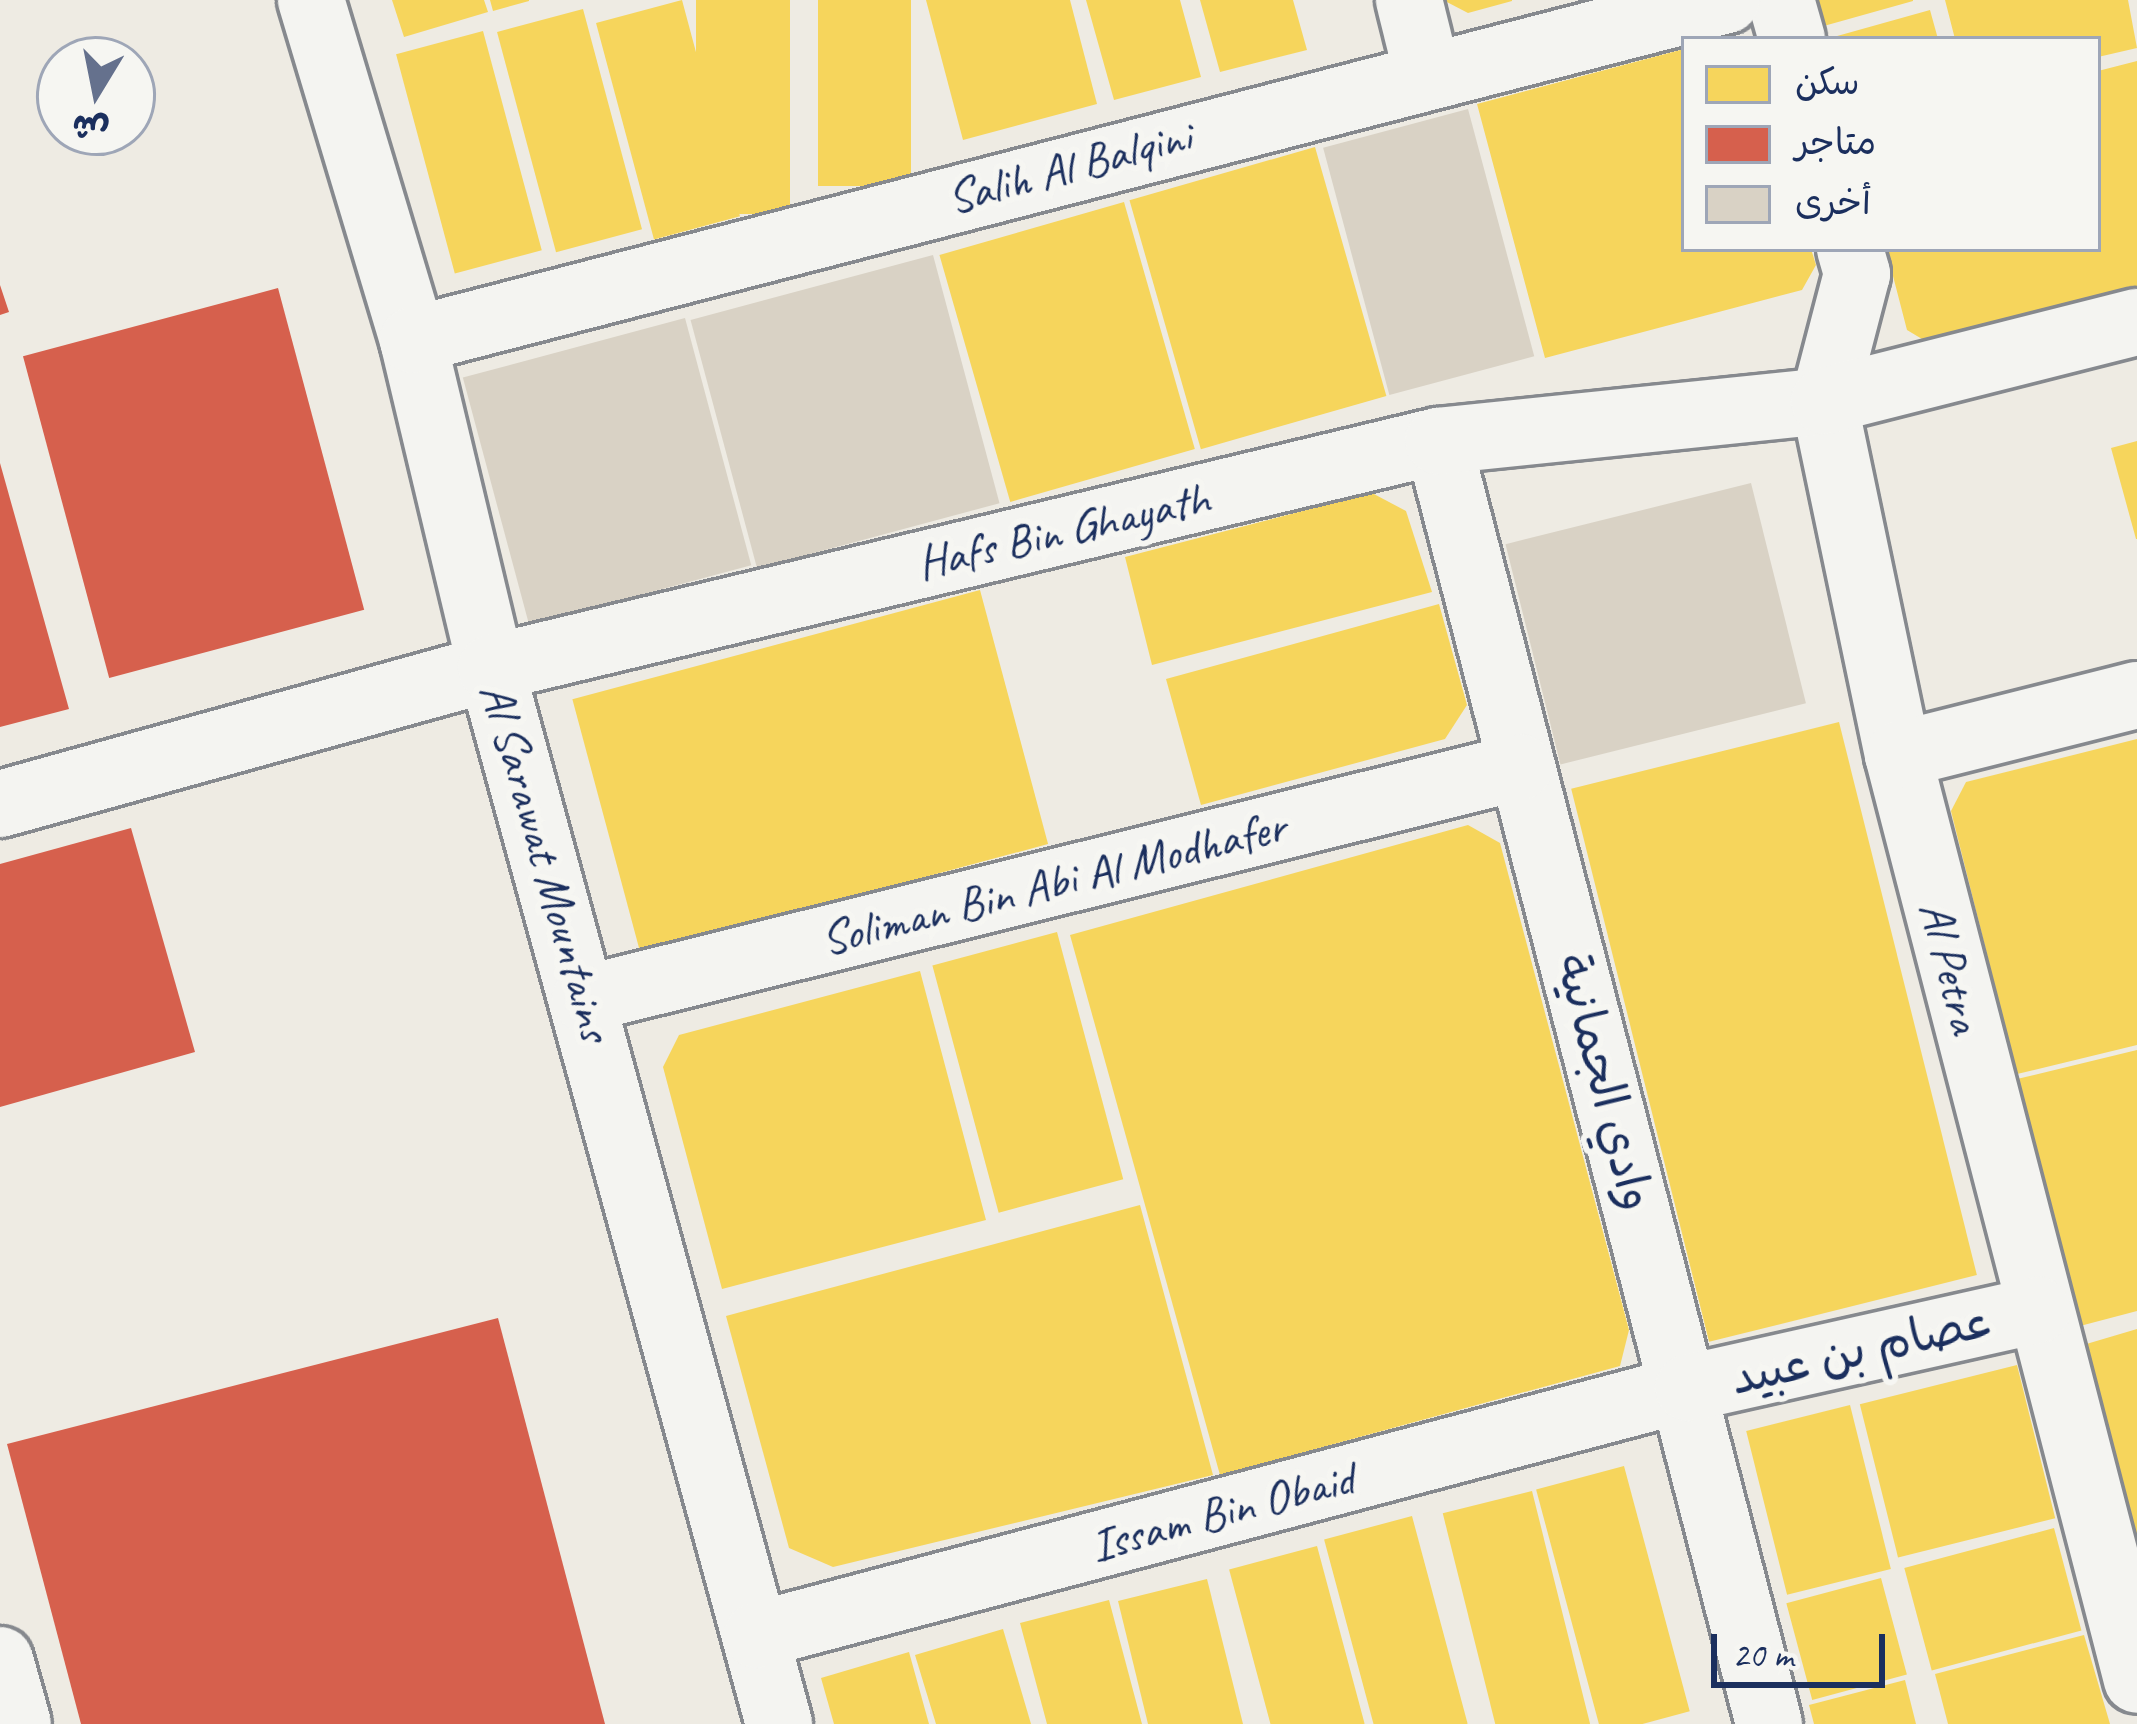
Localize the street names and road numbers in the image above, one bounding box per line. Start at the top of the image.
street label: Salih Al Balqini [941,107,1197,227]
street label: Hafs Bin Ghayath [911,469,1215,593]
street label: Al Sarawat Mountains [467,676,625,1048]
street label: Soliman Bin Abi Al Modhafer [816,798,1290,968]
street label: Al Petra [1907,895,1995,1039]
street label: وادي الجمانية [1543,948,1667,1216]
street label: عصام بن عبيد [1725,1291,1999,1407]
street label: Issam Bin Obaid [1083,1449,1361,1575]

